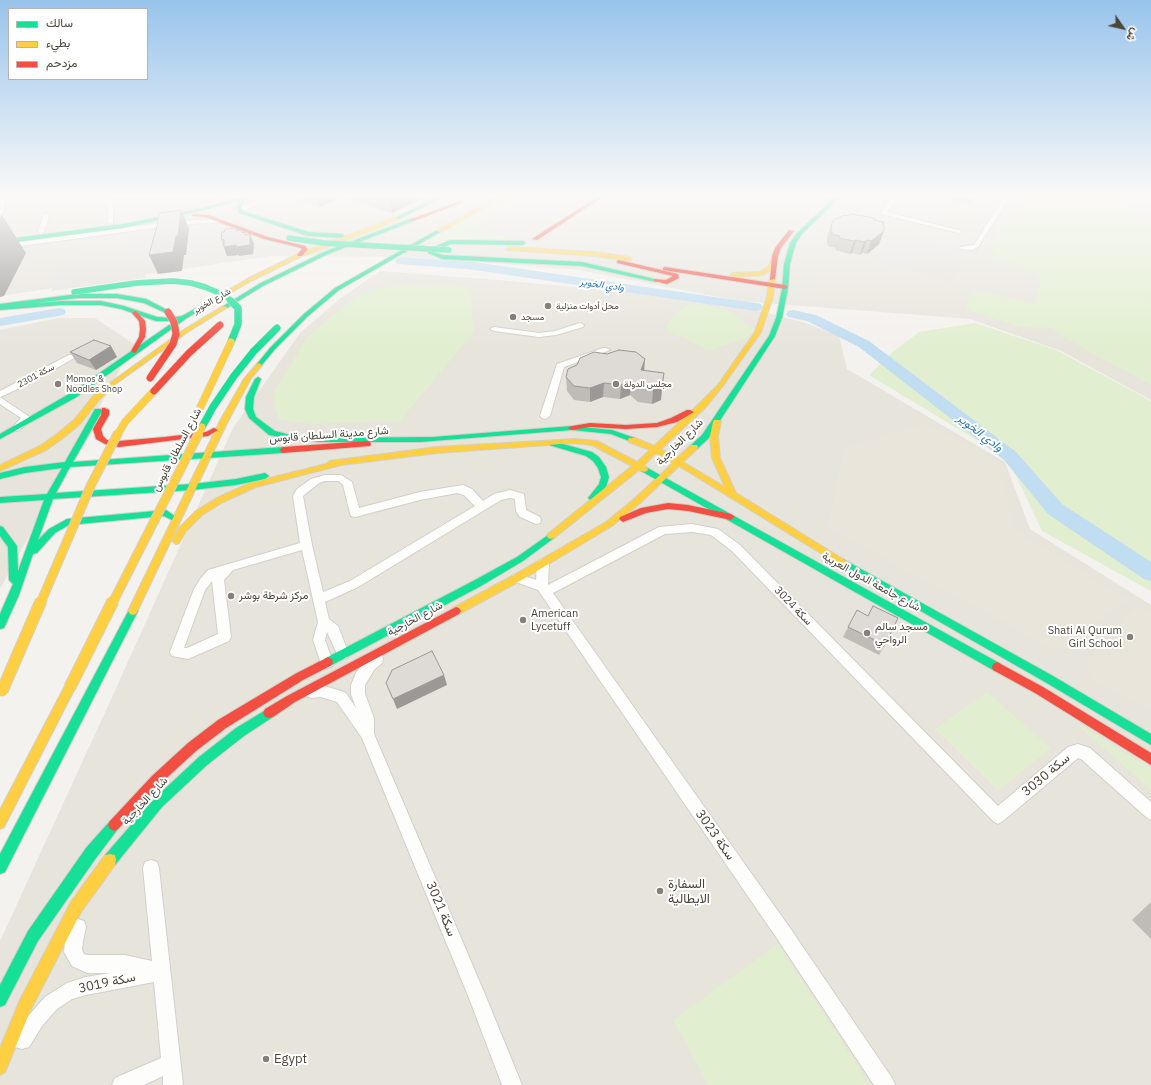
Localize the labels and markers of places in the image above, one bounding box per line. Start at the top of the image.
marker: محل أدوات منزلية [543,301,553,311]
place label: محل أدوات منزلية [556,301,619,311]
marker: مسجد [508,312,518,322]
place label: مسجد [521,312,544,322]
place label: Momos & Noodles Shop [66,374,122,395]
marker: Momos & Noodles Shop [53,379,63,389]
marker: مجلس الدولة [611,379,621,389]
place label: مجلس الدولة [624,379,672,389]
place label: مركز شرطة بوشر [239,589,308,603]
marker: مركز شرطة بوشر [226,591,236,601]
place label: American Lycetuff [531,607,578,633]
marker: American Lycetuff [518,615,528,625]
place label: مسجد سالم الرواحي [875,620,928,646]
place label: Shati Al Qurum Girl School [1048,624,1122,650]
marker: مسجد سالم الرواحي [862,628,872,638]
marker: Shati Al Qurum Girl School [1125,632,1135,642]
place label: السفارة الايطالية [668,876,710,907]
marker: السفارة الايطالية [655,886,665,896]
place label: Egypt [274,1051,307,1067]
marker: Egypt [261,1054,271,1064]

